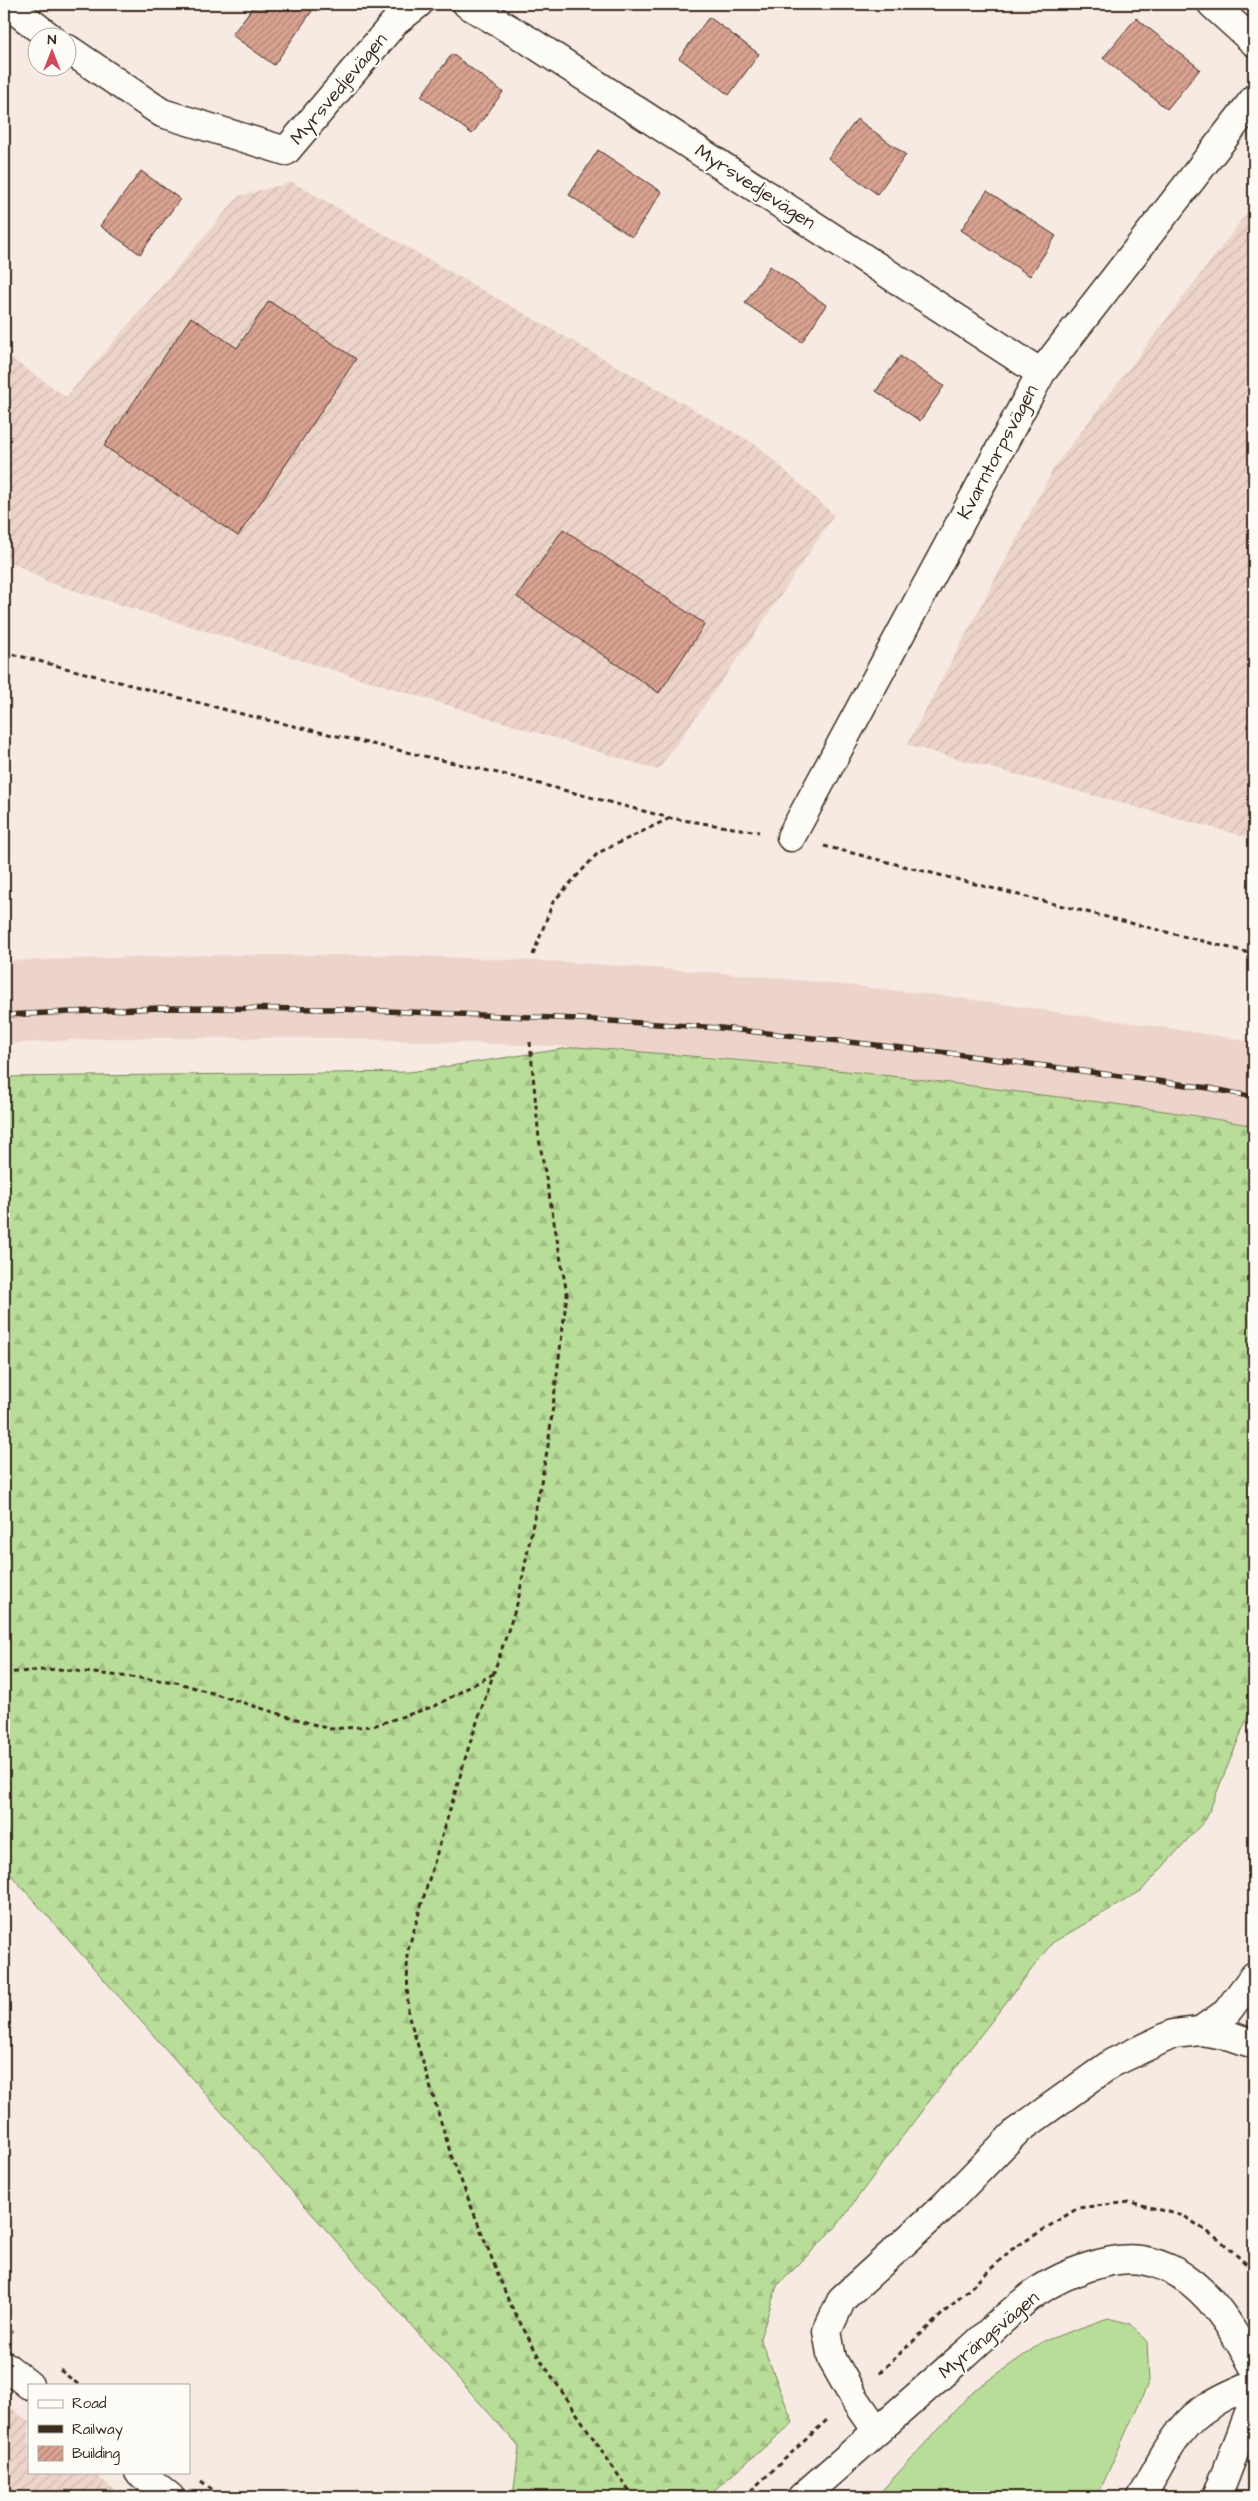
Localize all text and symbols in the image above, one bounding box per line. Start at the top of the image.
street label: Myrsvedjevägen [284,27,395,151]
north arrow [28,28,78,78]
text: N [48,30,57,50]
street label: Myrsvedjevägen [689,138,821,237]
street label: Kvarntorpsvägen [951,380,1046,525]
street label: Myrängsvägen [933,2285,1046,2386]
legend [28,2384,190,2474]
text: Road [72,2393,107,2414]
text: Railway [72,2419,123,2441]
text: Building [72,2443,120,2465]

